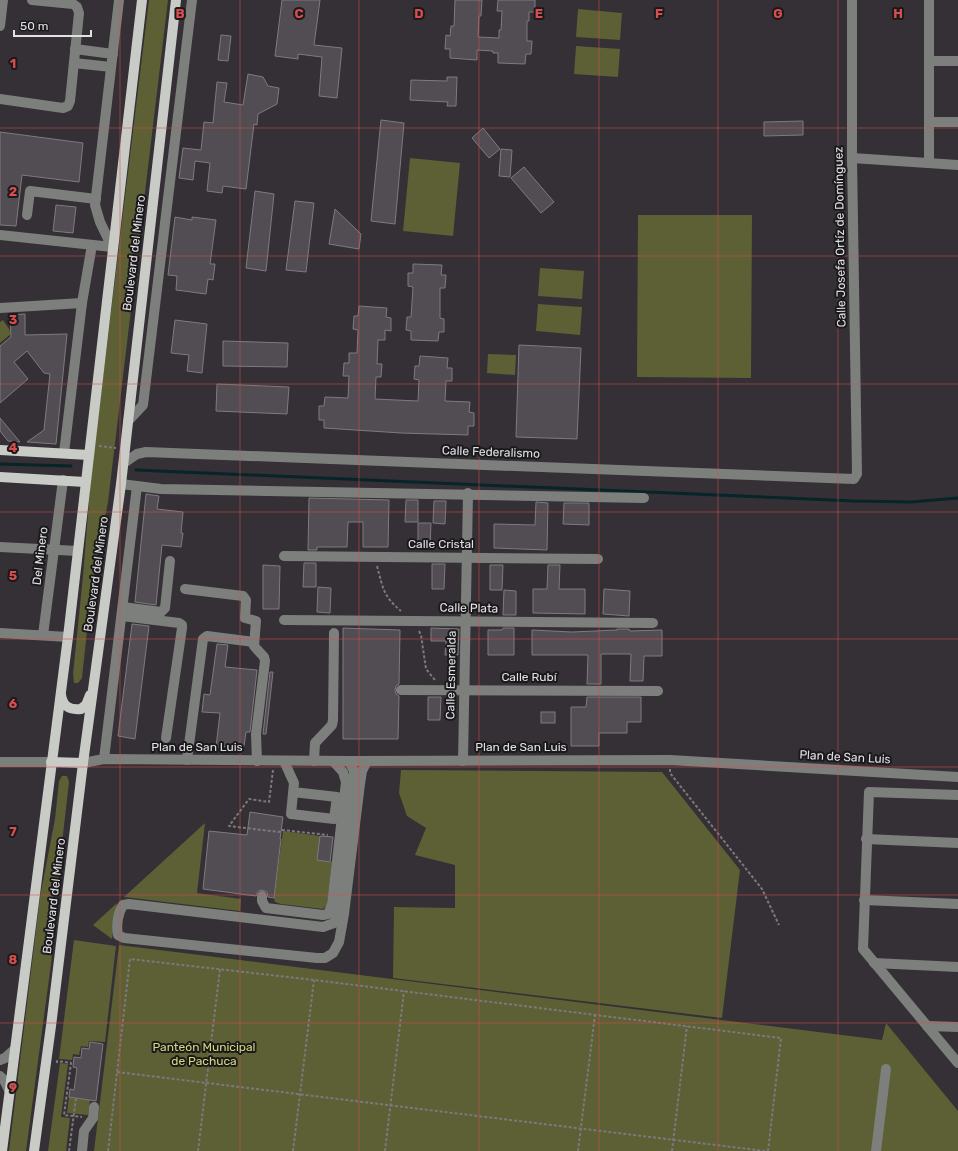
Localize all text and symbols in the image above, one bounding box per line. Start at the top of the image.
text: B [175,6,185,21]
text: C [294,6,304,21]
text: D [414,6,424,21]
text: E [535,6,543,21]
text: F [655,6,663,21]
text: G [773,6,783,21]
text: H [893,6,903,21]
scale bar [14,12,91,38]
text: 50 m [20,19,48,33]
text: 1 [10,56,16,71]
street label: Calle Josefa Ortíz de Domínguez [831,146,849,328]
text: 2 [9,184,17,199]
street label: Boulevard del Minero [120,194,148,312]
text: 3 [9,312,18,327]
text: 4 [9,440,18,455]
street label: Calle Federalismo [442,443,540,461]
street label: Boulevard del Minero [81,515,111,633]
street label: Del Minero [29,526,51,586]
street label: Calle Cristal [408,537,474,551]
text: 5 [9,568,17,583]
street label: Calle Plata [440,600,498,616]
street label: Calle Esmeralda [443,631,459,719]
street label: Calle Rubí [501,670,558,684]
text: 6 [9,696,18,711]
street label: Plan de San Luis [151,740,243,754]
street label: Plan de San Luis [475,740,567,754]
street label: Plan de San Luis [799,748,891,766]
text: 7 [9,824,17,839]
street label: Boulevard del Minero [40,837,68,955]
text: 8 [9,952,18,967]
park label: Panteón Municipal de Pachuca [152,1040,256,1068]
text: 9 [9,1080,17,1095]

